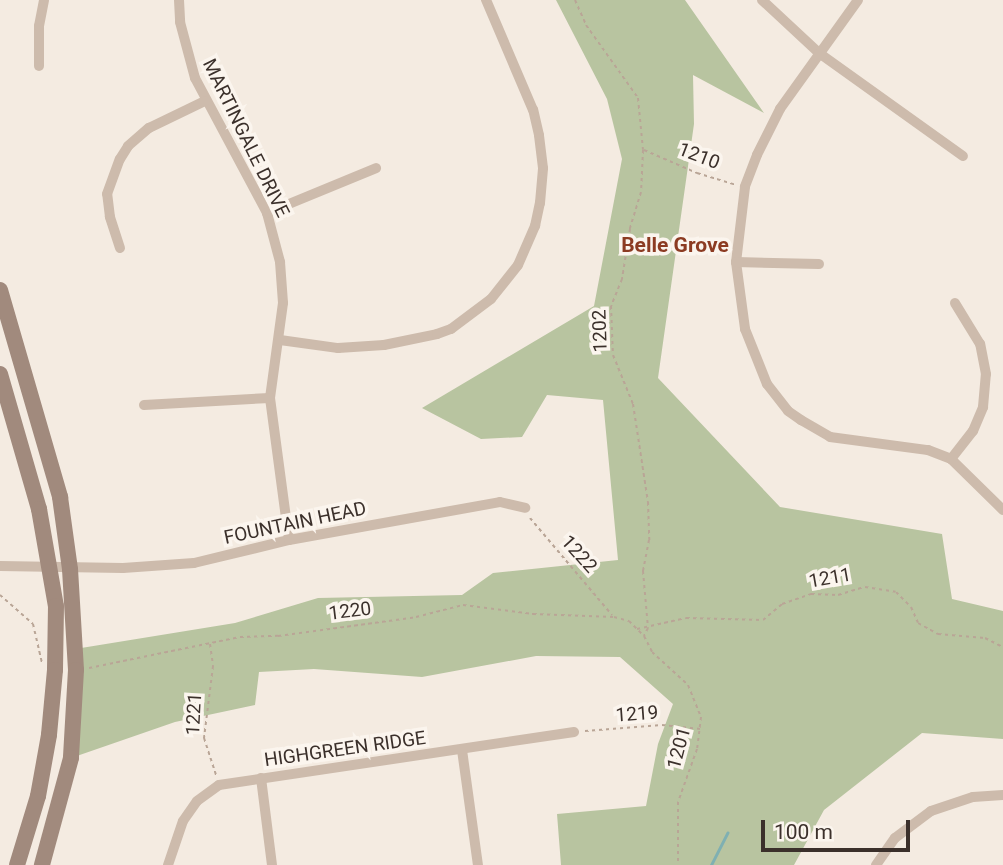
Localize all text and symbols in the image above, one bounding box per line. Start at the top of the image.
street label: MARTINGALE DRIVE [198,55,294,221]
street label: 1210 [675,138,723,174]
district label: Belle Grove [621,232,729,258]
street label: 1202 [588,309,612,353]
street label: FOUNTAIN HEAD [222,497,368,549]
street label: 1222 [556,531,602,577]
street label: 1211 [807,563,853,593]
street label: 1220 [327,597,373,625]
street label: 1221 [181,692,207,736]
street label: 1219 [615,701,659,727]
street label: 1201 [662,724,696,772]
street label: HIGHGREEN RIDGE [263,726,427,772]
scale bar [765,806,914,850]
text: 100 m [774,820,833,844]

